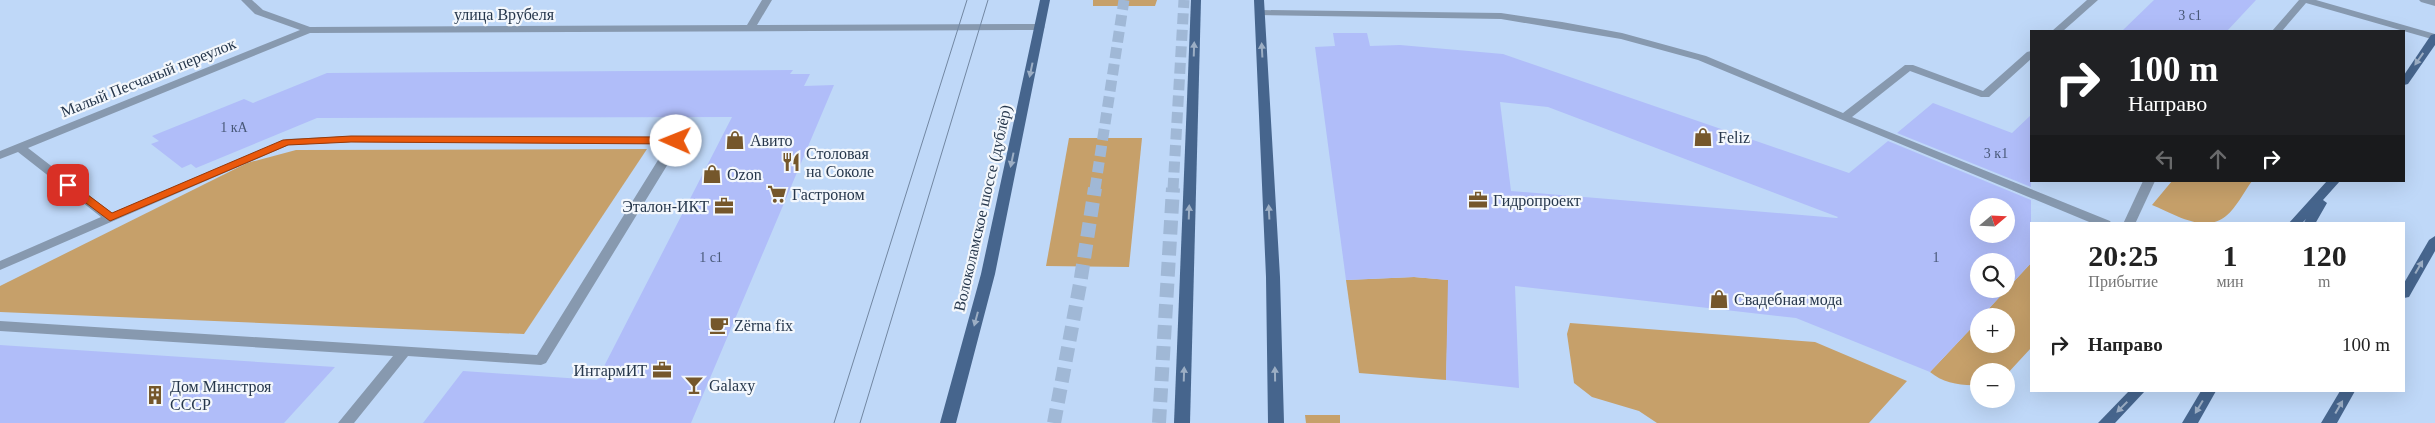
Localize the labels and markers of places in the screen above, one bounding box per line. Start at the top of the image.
shop icon: Feliz [1692,126,1714,148]
shop icon: Авито [724,129,746,151]
place label: Feliz [1718,129,1750,146]
place label: Авито [750,132,792,149]
place label: Столовая на Соколе [806,145,874,180]
restaurant icon: Столовая на Соколе [780,151,802,173]
shop icon: Ozon [701,163,723,185]
pin [47,164,89,206]
place label: Ozon [727,166,762,183]
supermarket icon: Гастроном [766,183,788,205]
place label: Гастроном [792,186,865,204]
office icon: Гидропроект [1467,189,1489,211]
place label: Гидропроект [1493,192,1581,210]
office icon: Эталон-ИКТ [713,195,735,217]
place label: Эталон-ИКТ [622,198,709,215]
shop icon: Свадебная мода [1708,288,1730,310]
place label: Свадебная мода [1734,291,1842,309]
cafe icon: Zёrna fix [708,314,730,336]
place label: Zёrna fix [734,317,793,334]
office icon: ИнтармИТ [651,359,673,381]
place label: ИнтармИТ [573,362,647,380]
bar icon: Galaxy [683,374,705,396]
place label: Galaxy [709,377,755,395]
place label: Дом Минстроя СССР [170,378,272,413]
building icon: Дом Минстроя СССР [144,384,166,406]

